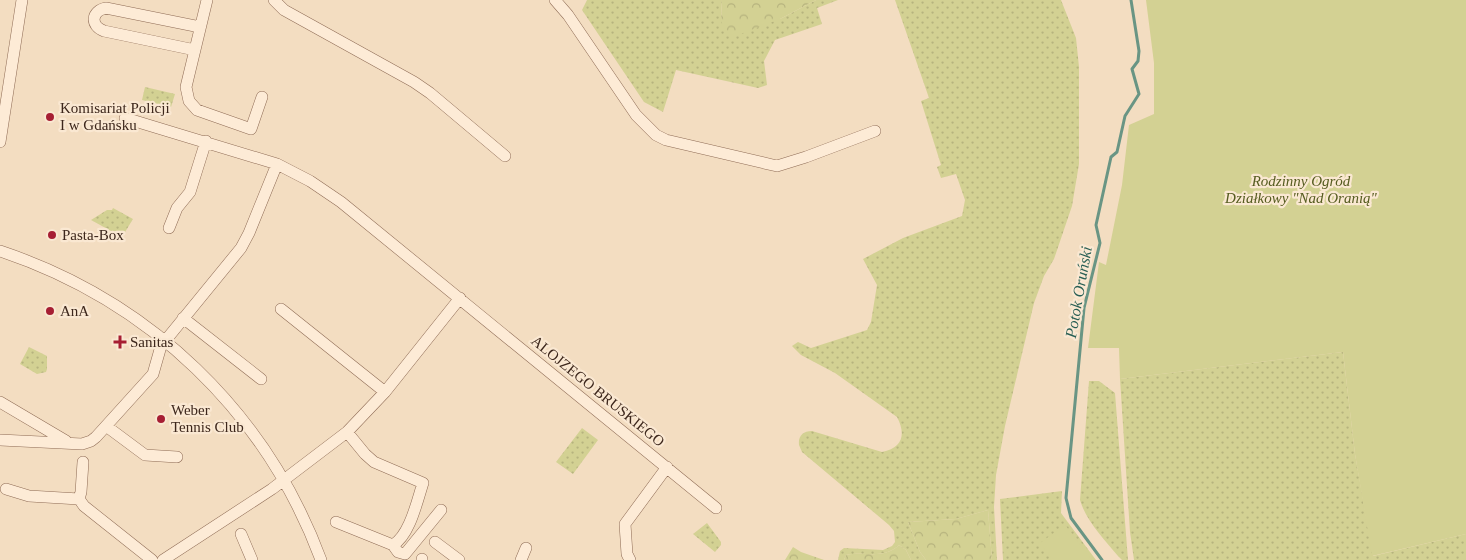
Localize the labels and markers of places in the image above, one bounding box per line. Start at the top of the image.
place label: Komisariat Policji I w Gdańsku [60,100,170,133]
marker: Komisariat Policji I w Gdańsku [44,111,56,123]
place label: Pasta-Box [62,227,124,243]
marker: Pasta-Box [46,229,58,241]
place label: AnA [60,303,89,319]
marker: AnA [44,305,56,317]
place label: Sanitas [130,334,173,350]
marker: Sanitas [114,336,126,348]
place label: Weber Tennis Club [171,402,244,435]
marker: Weber Tennis Club [155,413,167,425]

